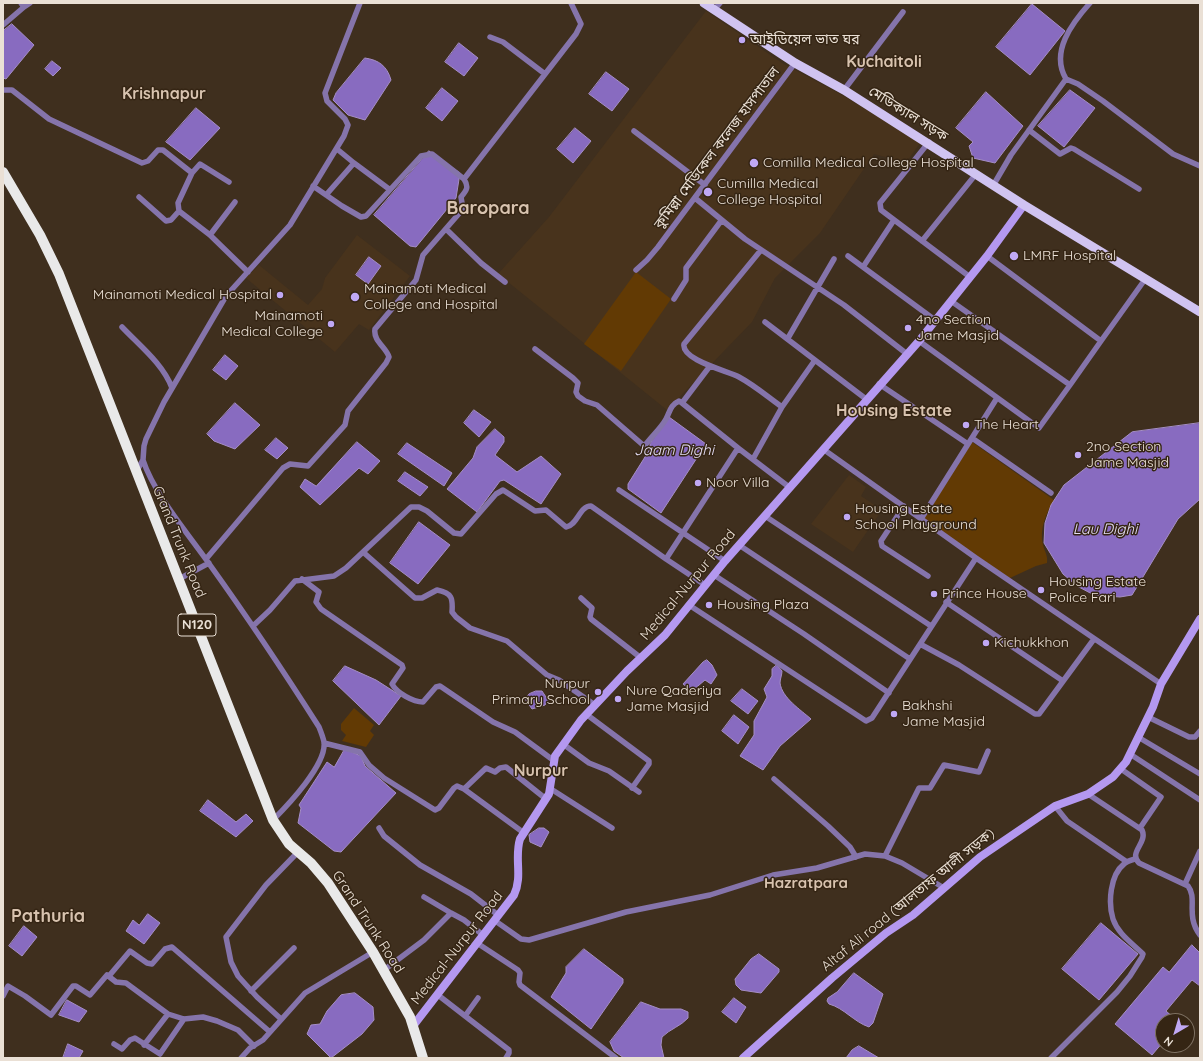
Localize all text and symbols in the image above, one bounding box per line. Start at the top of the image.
place label: আইডিয়েল ভাত ঘর [750,32,860,48]
marker: আইডিয়েল ভাত ঘর [737,35,747,45]
district label: Kuchaitoli [846,52,922,72]
street label: কুমিল্লা মেডিকেল কলেজ হাসপাতাল [651,64,783,232]
street label: মেডিক্যাল সড়ক [865,83,951,145]
district label: Krishnapur [122,84,206,104]
place label: Comilla Medical College Hospital [763,155,974,171]
marker: Comilla Medical College Hospital [748,157,760,169]
place label: Cumilla Medical College Hospital [717,176,822,208]
marker: Cumilla Medical College Hospital [702,186,714,198]
district label: Baropara [446,198,530,220]
place label: LMRF Hospital [1023,248,1116,264]
marker: LMRF Hospital [1008,250,1020,262]
place label: Mainamoti Medical College and Hospital [364,281,498,314]
place label: Mainamoti Medical Hospital [93,287,272,303]
marker: Mainamoti Medical Hospital [275,290,285,300]
marker: Mainamoti Medical College and Hospital [349,291,361,303]
place label: Mainamoti Medical College [221,308,323,340]
place label: 4no Section Jame Masjid [916,312,999,344]
marker: Mainamoti Medical College [326,319,336,329]
marker: 4no Section Jame Masjid [903,323,913,333]
district label: Housing Estate [836,401,952,421]
place label: The Heart [974,417,1039,433]
marker: The Heart [961,420,971,430]
place label: 2no Section Jame Masjid [1086,439,1169,472]
water label: Jaam Dighi [634,441,714,459]
marker: 2no Section Jame Masjid [1073,450,1083,460]
place label: Noor Villa [706,475,770,491]
marker: Noor Villa [693,478,703,488]
street label: Grand Trunk Road [149,484,209,600]
place label: Housing Estate School Playground [855,501,977,534]
marker: Housing Estate School Playground [842,512,852,522]
water label: Lau Dighi [1073,520,1137,538]
street label: Medical-Nurpur Road [637,526,739,644]
place label: Housing Estate Police Fari [1049,574,1146,606]
marker: Housing Estate Police Fari [1036,585,1046,595]
place label: Prince House [942,586,1027,602]
marker: Prince House [929,589,939,599]
place label: Housing Plaza [717,597,809,613]
marker: Housing Plaza [704,600,714,610]
road number: N120 [178,614,216,636]
place label: Kichukkhon [994,635,1069,651]
marker: Kichukkhon [981,638,991,648]
place label: Nurpur Primary School [492,676,590,708]
place label: Nure Qaderiya Jame Masjid [626,683,722,716]
marker: Nurpur Primary School [593,687,603,697]
marker: Nure Qaderiya Jame Masjid [613,694,623,704]
place label: Bakhshi Jame Masjid [902,698,985,730]
marker: Bakhshi Jame Masjid [889,709,899,719]
district label: Nurpur [514,761,568,781]
street label: Altaf Ali road (আলতাফ আলী সড়ক) [818,825,998,975]
street label: Grand Trunk Road [329,868,407,976]
district label: Hazratpara [764,874,848,892]
street label: Medical-Nurpur Road [407,888,507,1008]
district label: Pathuria [11,906,85,928]
north arrow [1155,1013,1195,1053]
text: N [1161,1034,1176,1050]

